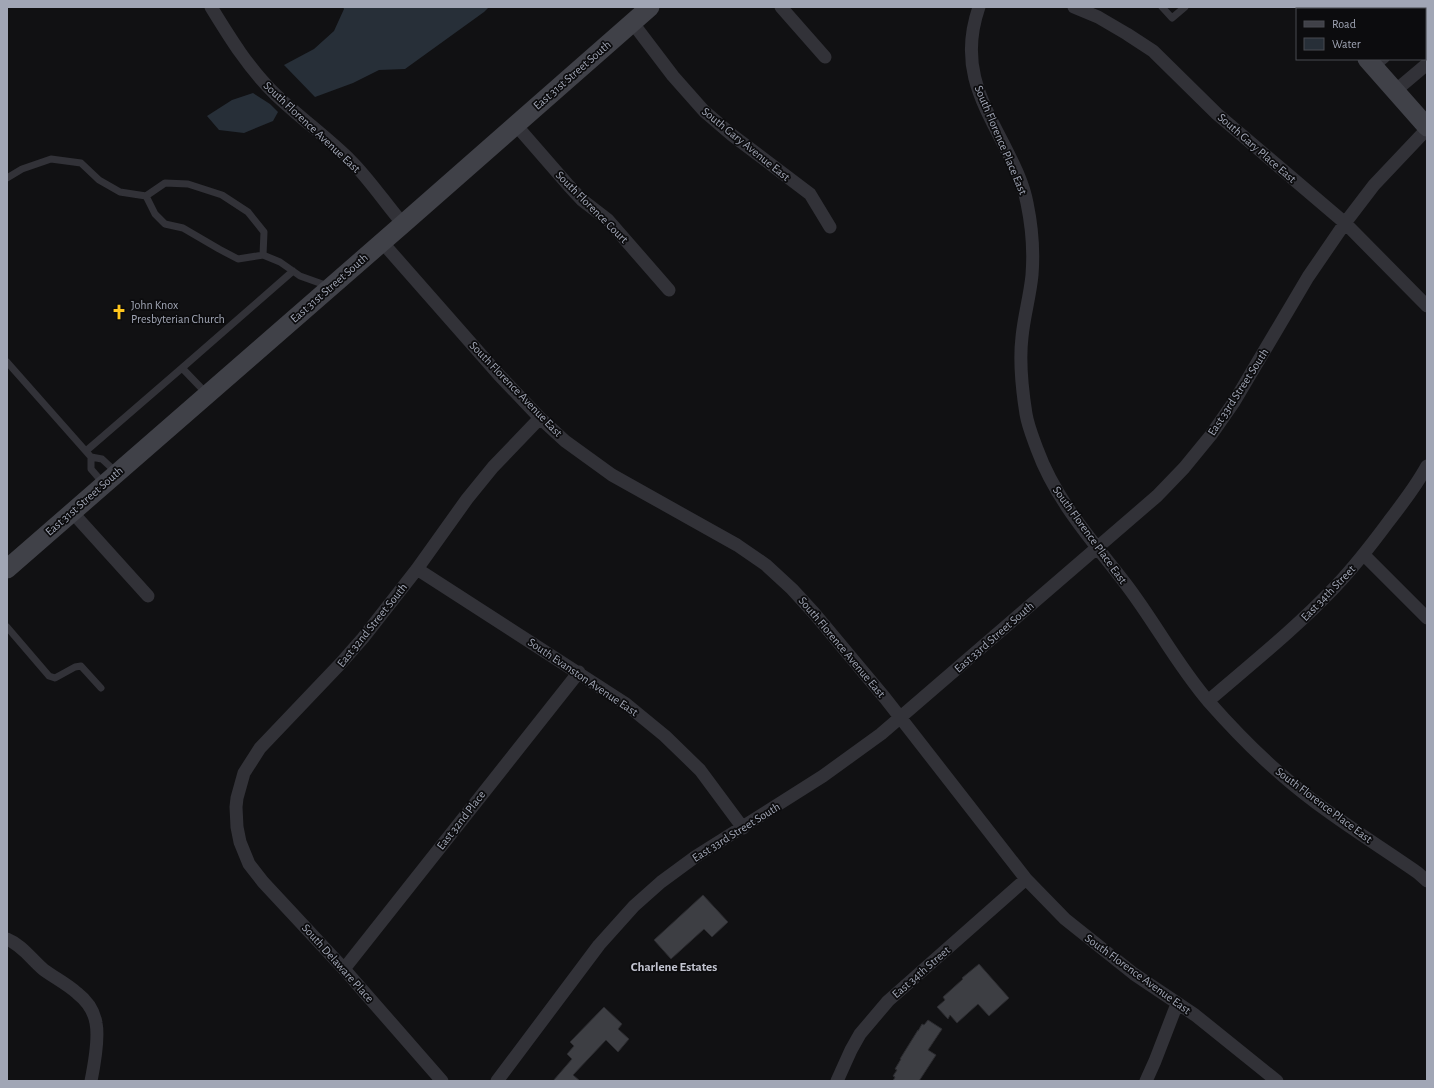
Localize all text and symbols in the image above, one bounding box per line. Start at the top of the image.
legend [1296,8,1426,60]
text: Road [1332,18,1356,30]
street label: East 31st Street South [531,38,613,112]
text: Water [1332,38,1361,50]
street label: South Florence Avenue East [261,79,363,175]
street label: South Florence Place East [973,84,1030,197]
street label: South Gary Avenue East [699,105,792,184]
street label: South Gary Place East [1215,111,1299,186]
street label: South Florence Court [554,169,631,246]
street label: East 31st Street South [288,251,370,325]
place label: John Knox Presbyterian Church [131,299,225,326]
church icon: John Knox Presbyterian Church [110,303,128,321]
street label: South Florence Avenue East [467,339,565,439]
street label: East 33rd Street South [1205,346,1271,438]
street label: East 31st Street South [43,464,125,538]
street label: South Florence Place East [1051,484,1129,586]
street label: East 34th Street [1299,563,1358,623]
street label: East 32nd Street South [335,581,409,669]
street label: South Florence Avenue East [796,594,888,700]
street label: East 33rd Street South [952,599,1036,675]
street label: South Evanston Avenue East [526,636,640,718]
street label: South Florence Place East [1274,765,1375,845]
street label: East 32nd Place [434,788,488,852]
street label: East 33rd Street South [690,800,782,864]
street label: South Delaware Place [300,922,376,1004]
street label: South Florence Avenue East [1083,932,1193,1016]
street label: East 34th Street [890,944,952,1000]
district label: Charlene Estates [631,961,717,974]

